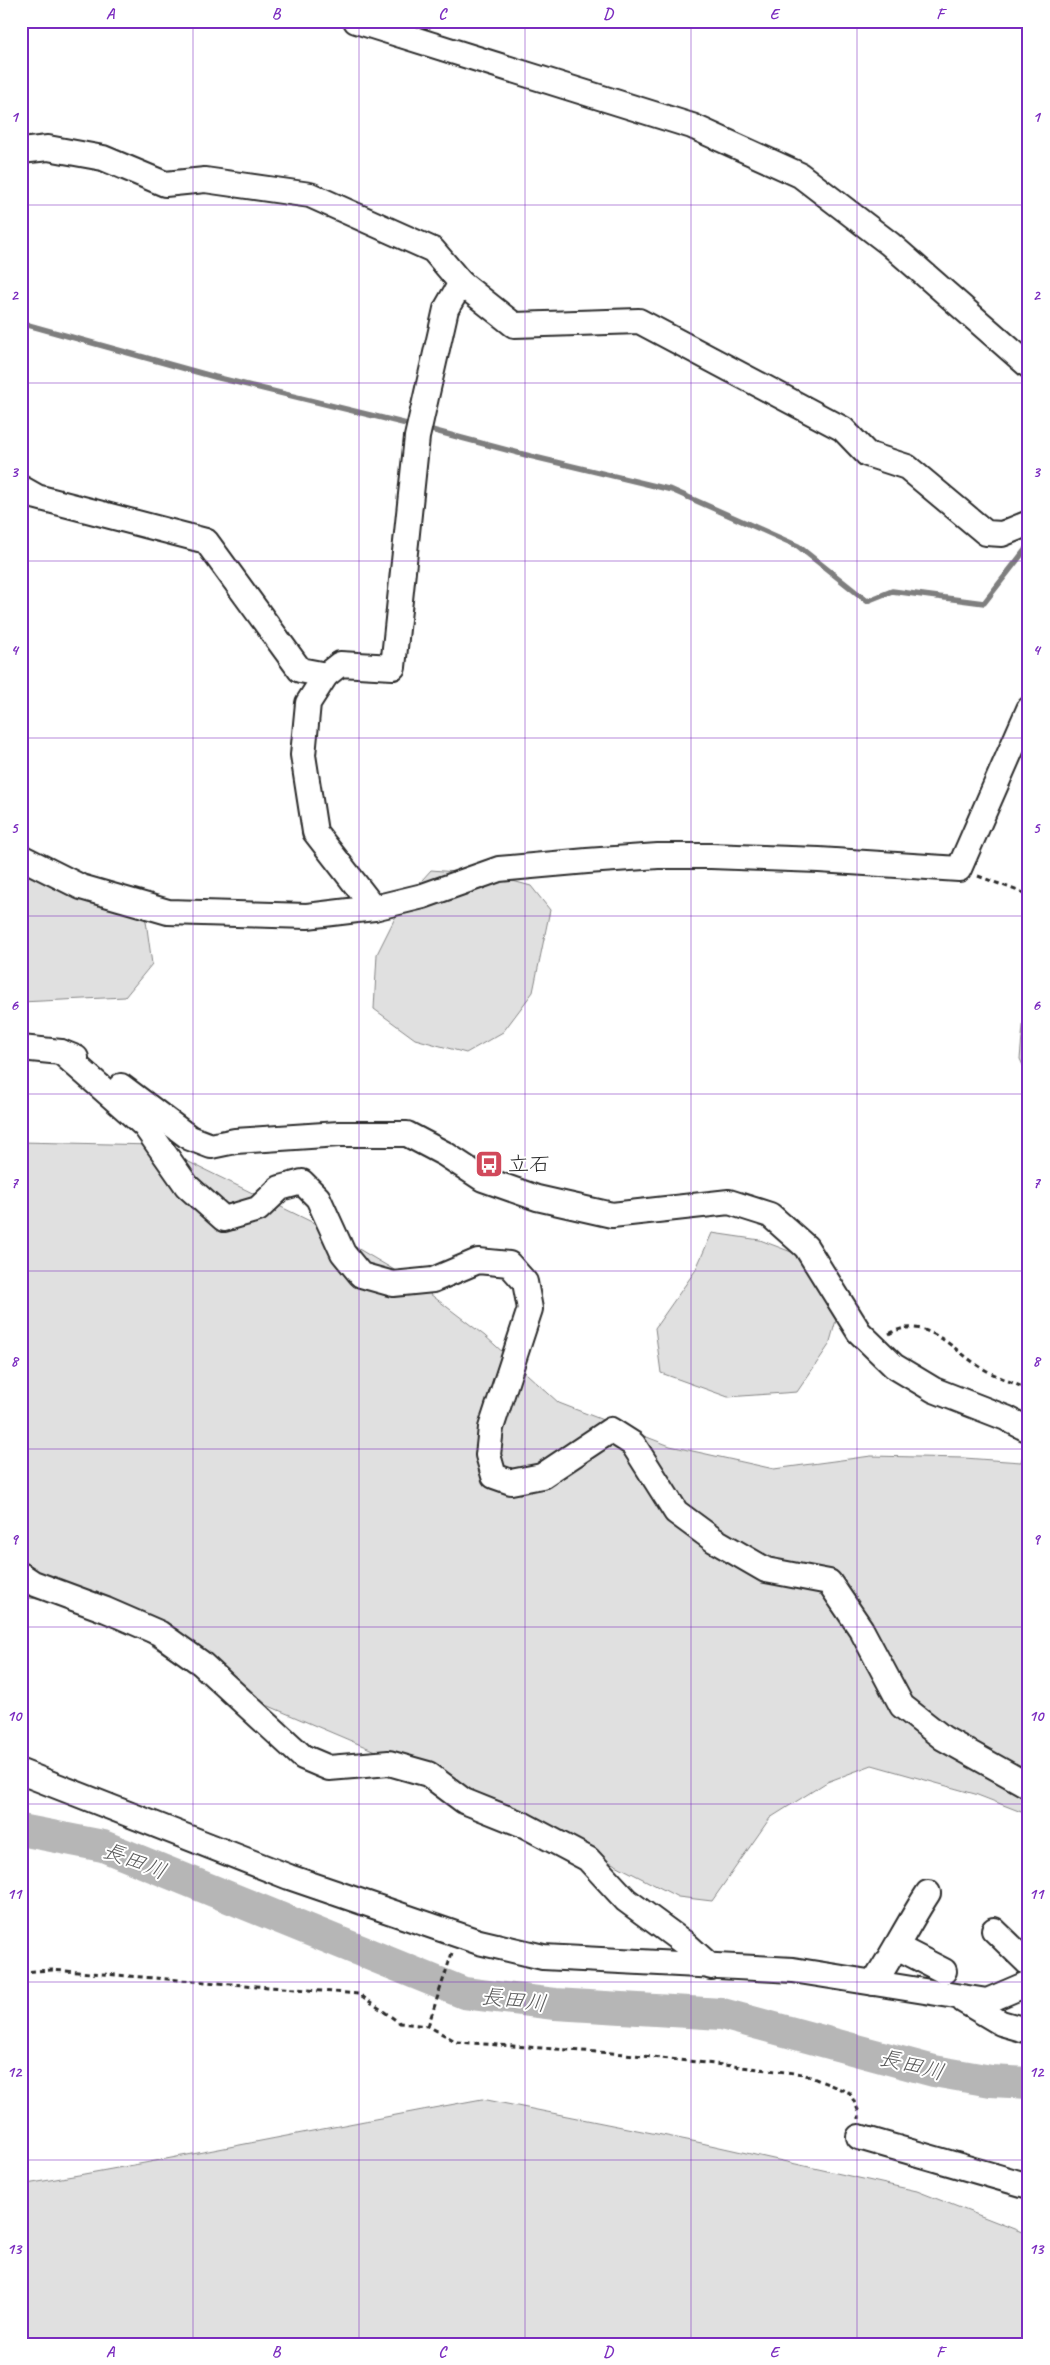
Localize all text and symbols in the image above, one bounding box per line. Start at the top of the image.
text: A [106,4,116,24]
text: B [272,4,282,24]
text: C [438,4,448,24]
text: D [603,4,614,24]
text: E [770,4,781,24]
text: F [936,4,947,24]
text: 1 [10,107,19,127]
text: 1 [1032,107,1041,127]
text: 2 [10,285,19,305]
text: 2 [1032,285,1041,305]
text: 3 [10,462,19,482]
text: 3 [1032,462,1041,482]
text: 4 [10,640,19,660]
text: 4 [1032,640,1041,660]
text: 5 [11,818,20,838]
text: 5 [1033,818,1042,838]
text: 6 [10,995,19,1015]
text: 6 [1032,995,1041,1015]
bus stop icon: 立石 [474,1149,504,1179]
place label: 立石 [508,1151,550,1177]
text: 7 [10,1173,19,1193]
text: 7 [1032,1173,1041,1193]
text: 8 [10,1351,19,1371]
text: 8 [1032,1351,1041,1371]
text: 9 [10,1529,19,1549]
text: 9 [1032,1529,1041,1549]
text: 10 [7,1706,23,1726]
text: 10 [1029,1706,1045,1726]
water label: 長田川 [99,1836,170,1886]
text: 11 [7,1884,23,1904]
text: 11 [1029,1884,1045,1904]
water label: 長田川 [479,1982,548,2018]
water label: 長田川 [876,2043,947,2087]
text: 12 [7,2062,23,2082]
text: 12 [1029,2062,1045,2082]
text: 13 [7,2239,23,2259]
text: 13 [1029,2239,1045,2259]
text: A [106,2342,116,2362]
text: B [272,2342,282,2362]
text: C [438,2342,448,2362]
text: D [603,2342,614,2362]
text: E [770,2342,781,2362]
text: F [936,2342,947,2362]

